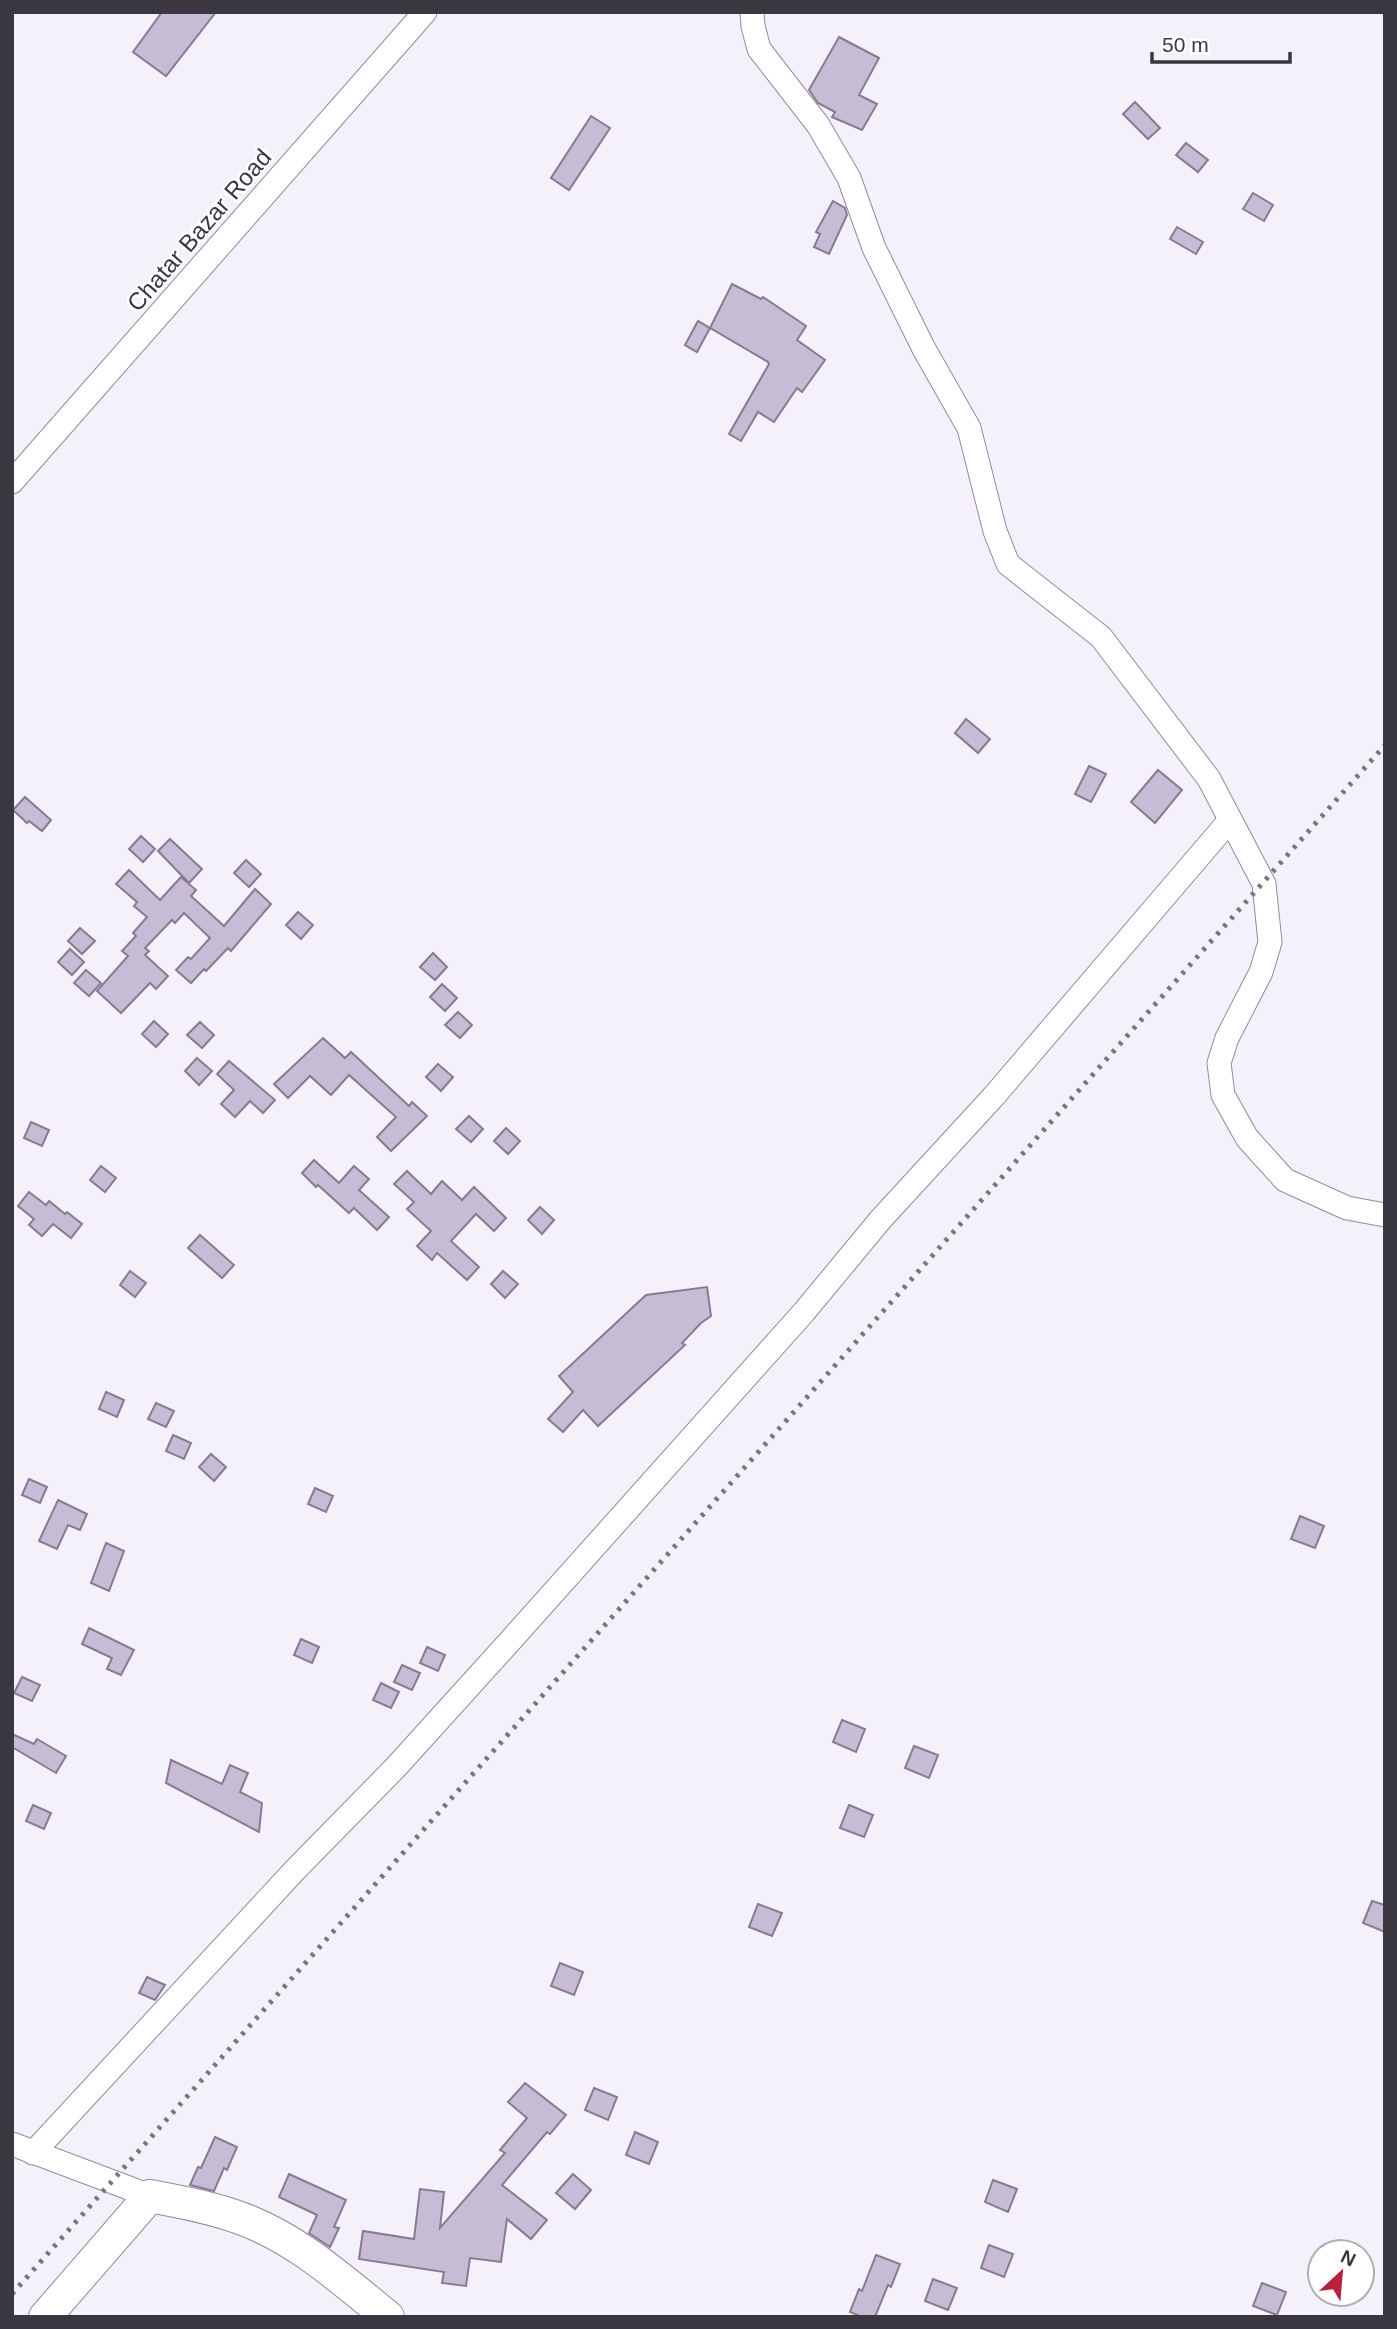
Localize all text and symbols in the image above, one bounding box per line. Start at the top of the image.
scale bar [1152,21,1290,65]
text: 50 m [1162,33,1209,56]
street label: Chatar Bazar Road [121,144,277,316]
north arrow [1306,2238,1376,2308]
text: N [1337,2246,1359,2271]

